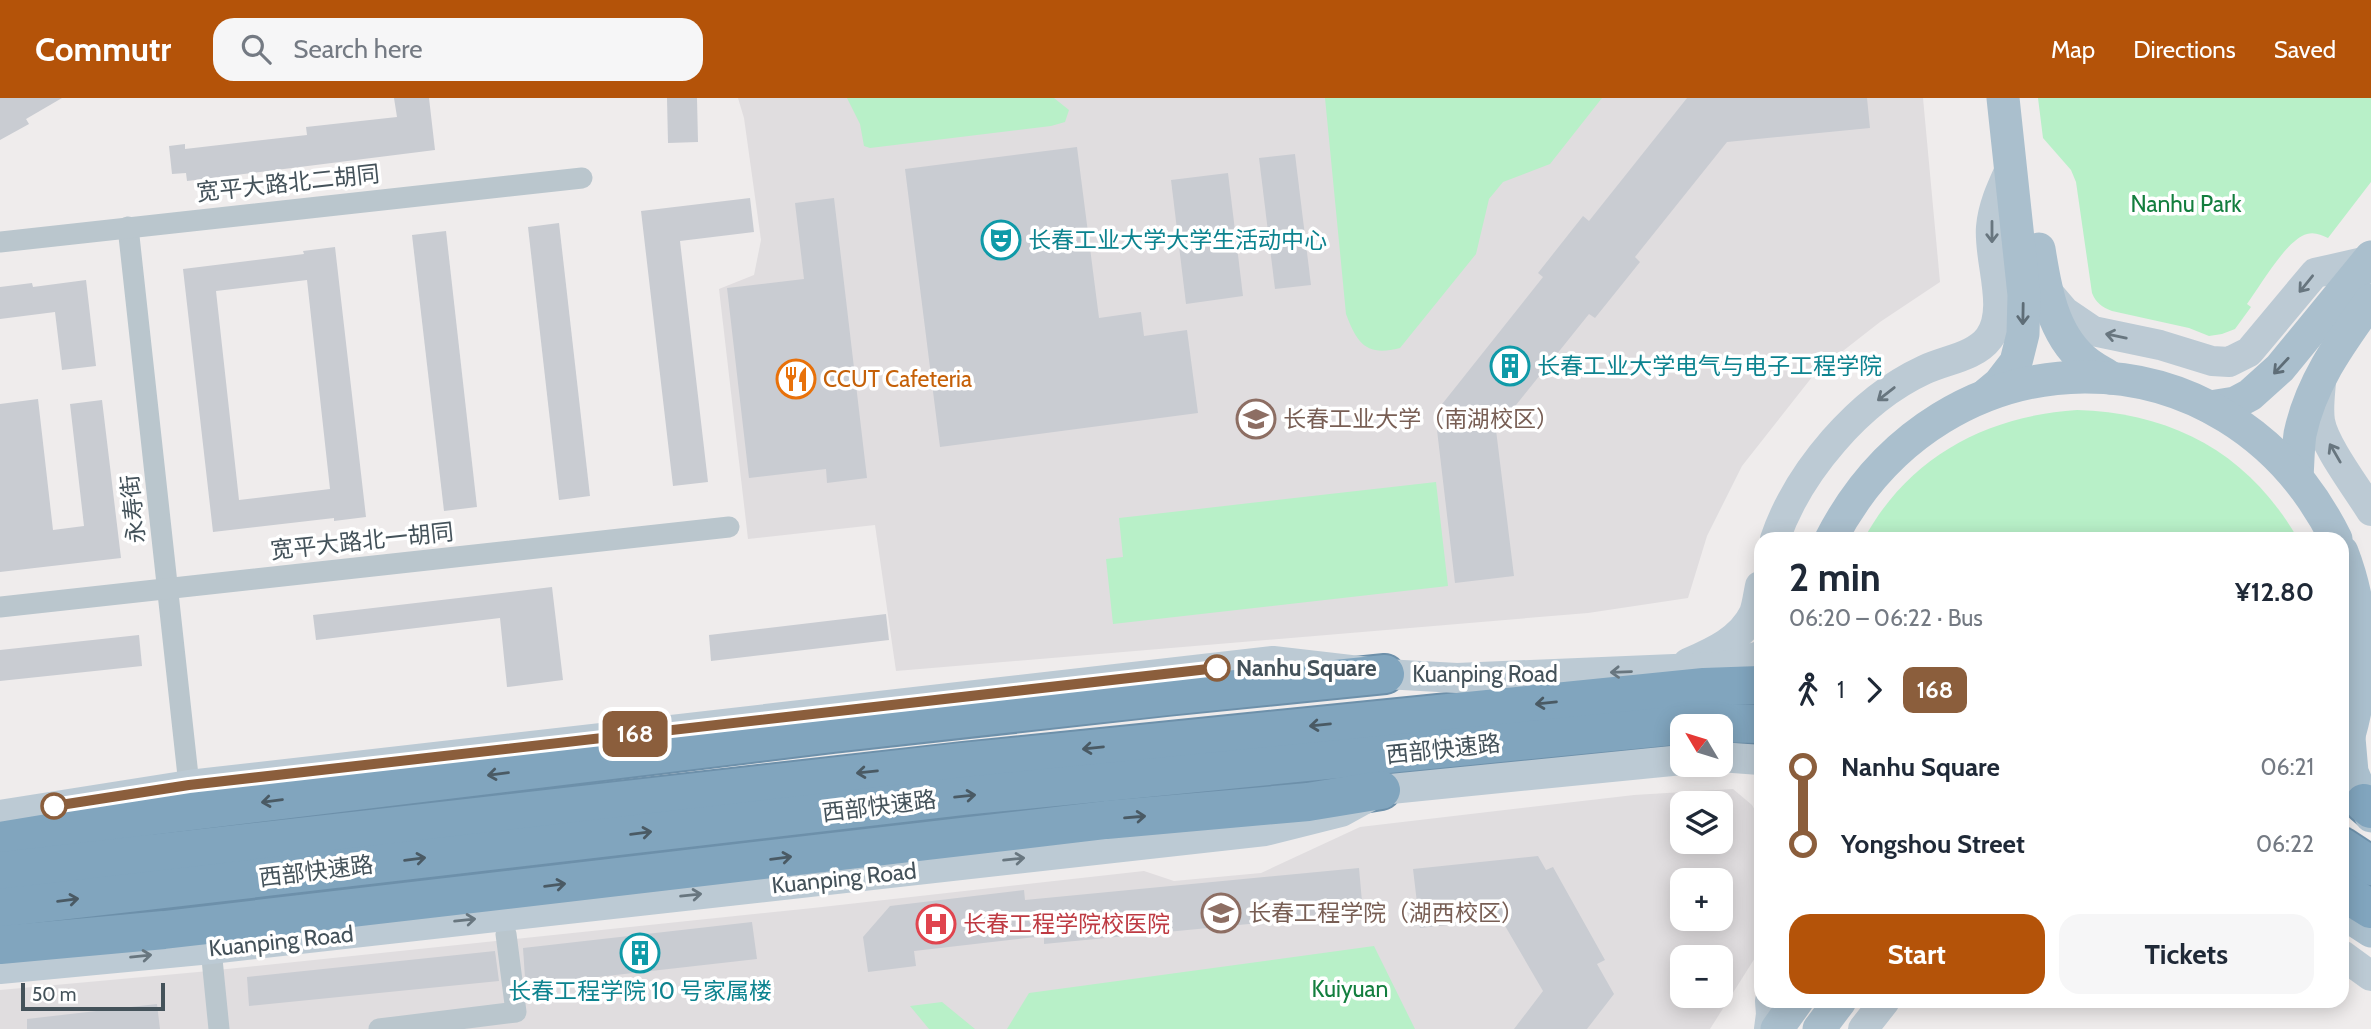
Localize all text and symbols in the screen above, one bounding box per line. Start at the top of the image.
search box [213,18,703,81]
text: Commutr [35,29,171,69]
icon: search [237,30,275,68]
text: Search here [293,33,422,65]
text: Map [2051,35,2095,64]
text: Directions [2133,35,2236,64]
text: Saved [2274,35,2336,64]
street label: 宽平大路北二胡同 [195,159,381,207]
park label: Nanhu Park [2131,190,2242,218]
theatre icon: 长春工业大学大学生活动中心 [980,219,1022,261]
one-way arrow [1985,220,1999,243]
place label: 长春工业大学大学生活动中心 [1028,226,1327,254]
one-way arrow [2299,275,2314,293]
one-way arrow [2016,302,2030,325]
one-way arrow [2105,329,2128,343]
building icon: 长春工业大学电气与电子工程学院 [1489,345,1531,387]
place label: 长春工业大学电气与电子工程学院 [1537,352,1882,380]
one-way arrow [2272,357,2289,374]
restaurant icon: CCUT Cafeteria [775,358,817,400]
place label: CCUT Cafeteria [823,365,972,393]
one-way arrow [1878,387,1896,402]
school or university icon: 长春工业大学（南湖校区） [1235,398,1277,440]
place label: 长春工业大学（南湖校区） [1283,405,1559,433]
one-way arrow [2328,444,2342,464]
street label: 永寿街 [115,473,151,545]
street label: 宽平大路北一胡同 [269,517,455,565]
text: 2 min [1789,554,1881,601]
text: ¥12.80 [2235,576,2314,608]
text: 06:20 – 06:22 · Bus [1789,604,1983,632]
place label: Nanhu Square [1236,654,1377,682]
marker: Nanhu Square [1204,655,1230,681]
street label: Kuanping Road [1412,660,1558,688]
one-way arrow [1609,665,1632,678]
icon: walk [1789,671,1827,709]
icon: forward [1855,671,1893,709]
text: 168 [1917,675,1953,704]
text: 1 [1837,676,1845,704]
one-way arrow [1535,696,1558,709]
line badge: 168 [595,711,675,757]
north arrow [1670,714,1732,777]
map controls [1670,714,1733,1008]
text: 168 [617,719,653,748]
one-way arrow [1309,719,1332,732]
street label: 西部快速路 [1384,729,1502,769]
one-way arrow [1083,742,1105,755]
text: Nanhu Square [1841,751,2000,783]
text: 06:21 [2261,753,2314,781]
one-way arrow [856,766,879,779]
one-way arrow [487,768,510,781]
street label: 西部快速路 [820,785,938,827]
one-way arrow [953,789,976,802]
button: layers [1670,791,1733,854]
unlabelled marker [41,793,67,819]
one-way arrow [261,795,284,808]
one-way arrow [1123,810,1145,823]
one-way arrow [630,827,652,840]
text: Yongshou Street [1841,828,2025,860]
text: 06:22 [2256,830,2314,858]
street label: 西部快速路 [257,850,375,892]
one-way arrow [769,851,792,864]
one-way arrow [1002,852,1025,865]
one-way arrow [404,853,426,866]
street label: Kuanping Road [770,856,918,900]
button: + [1670,868,1733,931]
one-way arrow [543,878,566,891]
one-way arrow [679,888,702,901]
school or university icon: 长春工程学院（湖西校区） [1200,892,1242,934]
one-way arrow [56,893,79,906]
place label: 长春工程学院（湖西校区） [1248,899,1524,927]
hospital icon: 长春工程学院校医院 [915,903,957,945]
place label: 长春工程学院校医院 [963,910,1170,938]
one-way arrow [453,914,475,927]
button: Start [1789,914,2045,994]
button: Tickets [2059,914,2314,994]
street label: Kuanping Road [207,919,355,963]
building icon: 长春工程学院 10 号家属楼 [619,932,661,974]
button: − [1670,945,1733,1008]
one-way arrow [129,949,152,962]
park label: Kuiyuan [1312,975,1388,1003]
place label: 长春工程学院 10 号家属楼 [508,977,772,1005]
scale bar [21,980,164,1012]
text: 50 m [32,983,76,1006]

